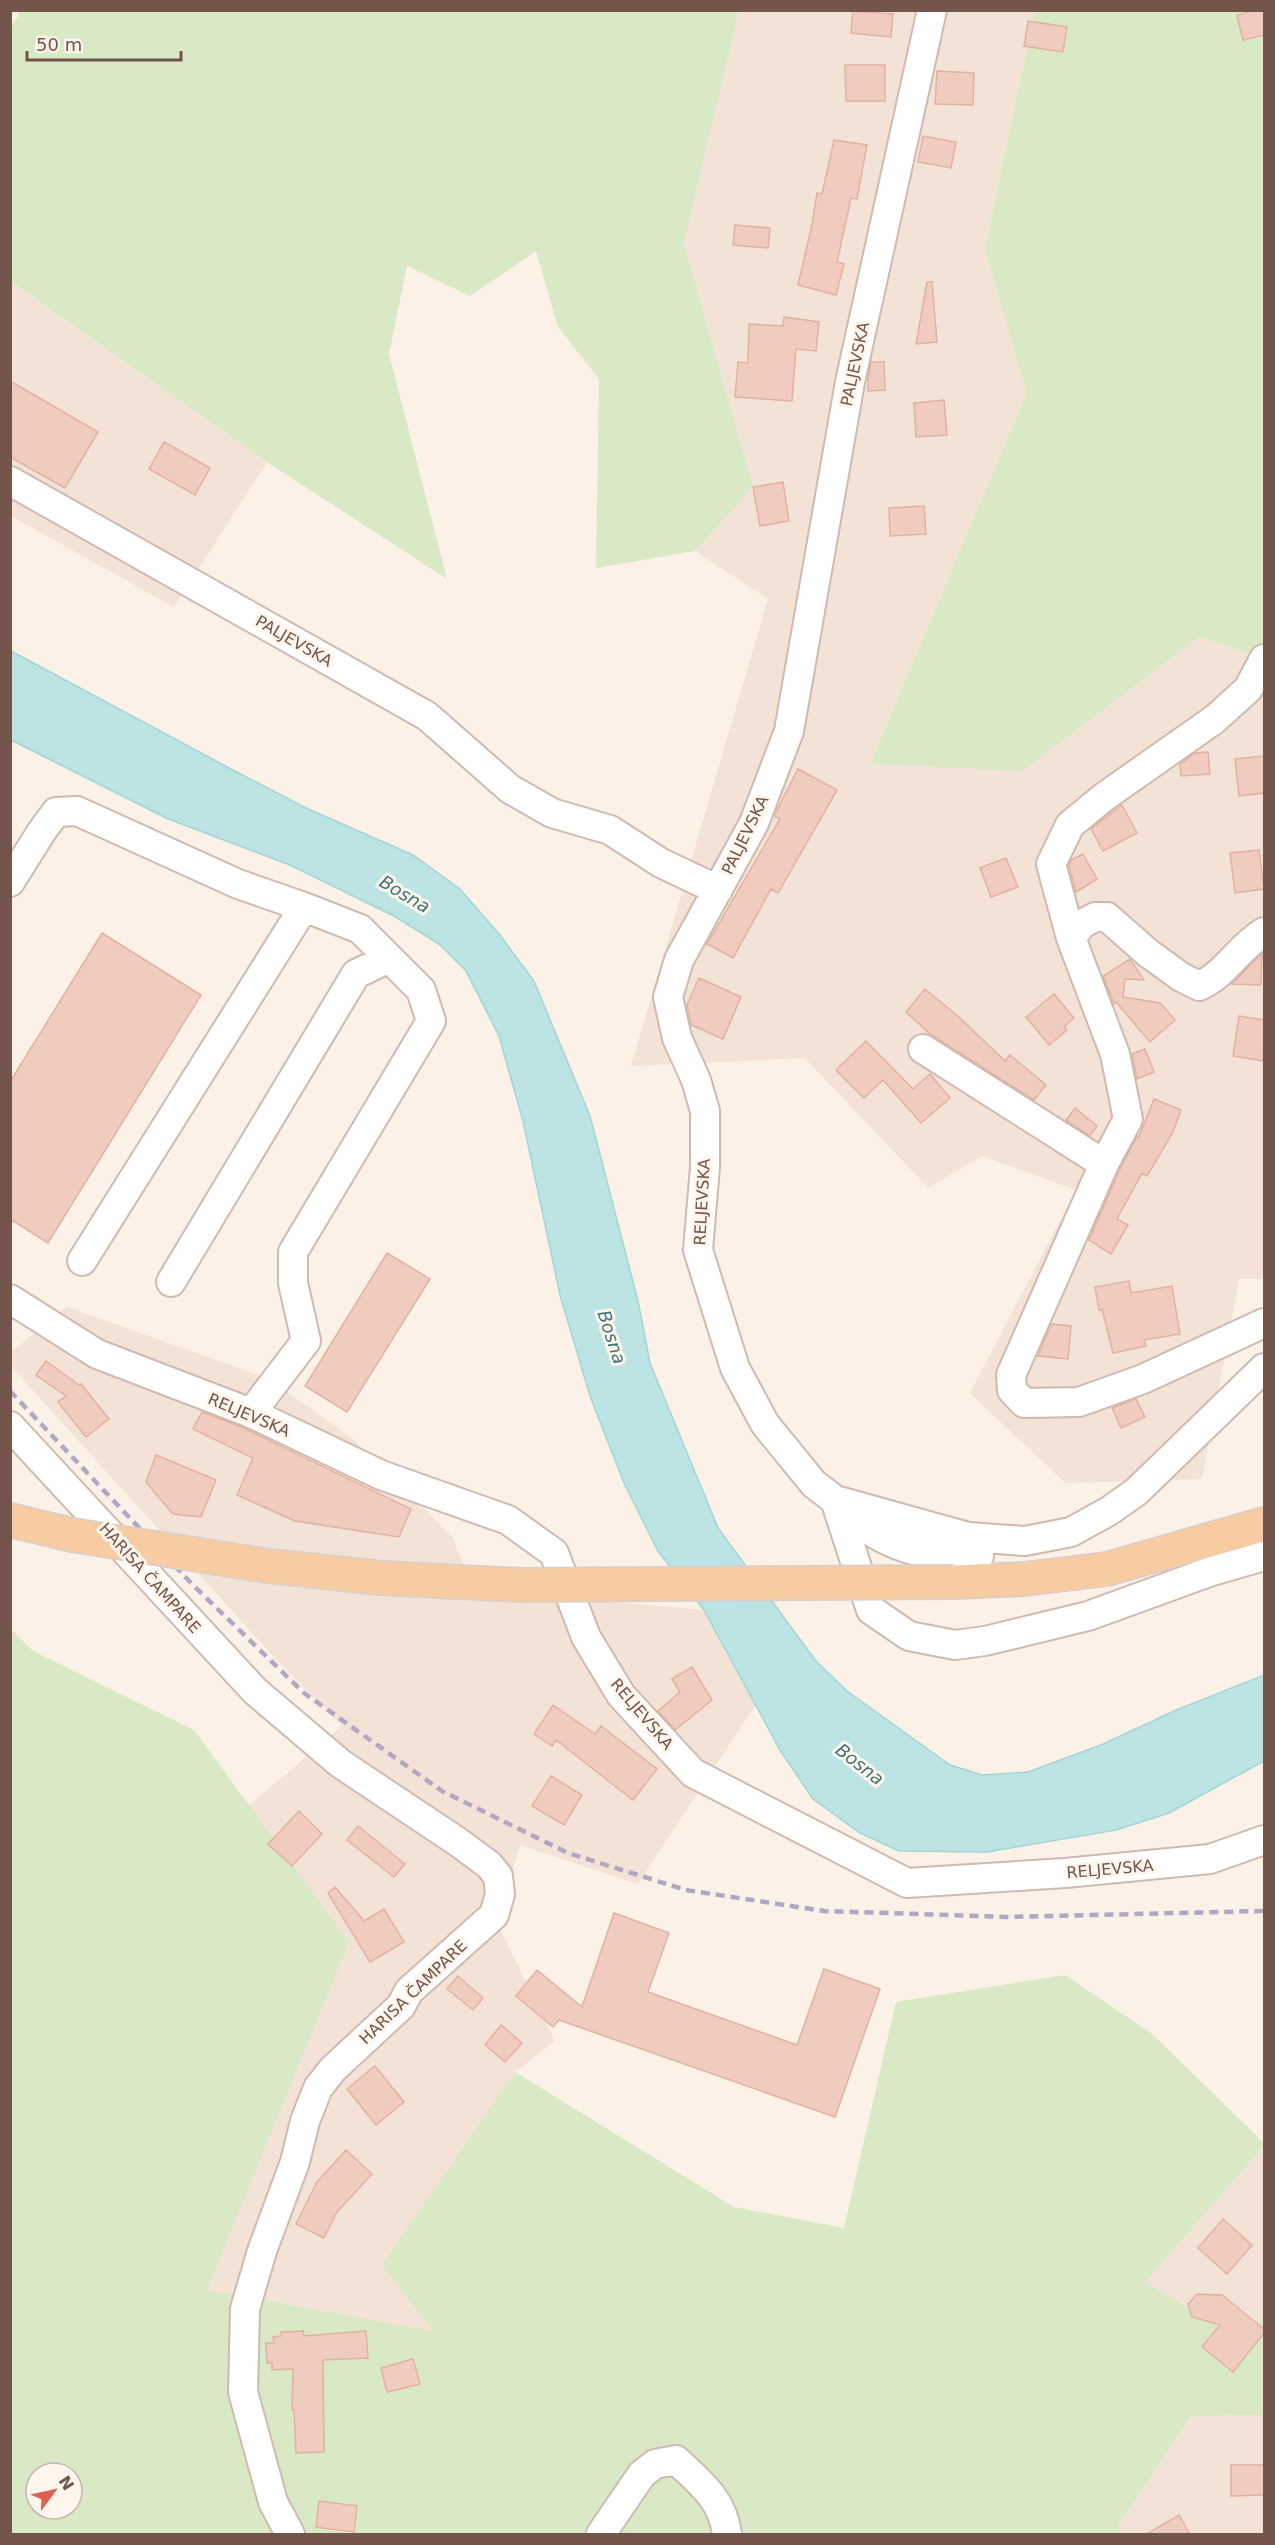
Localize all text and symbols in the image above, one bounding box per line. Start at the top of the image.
scale bar [27,24,182,62]
text: 50 m [36,34,82,55]
street label: PALJEVSKA [837,320,873,408]
street label: PALJEVSKA [252,611,336,671]
street label: PALJEVSKA [718,792,772,878]
water label: Bosna [376,871,434,917]
street label: RELJEVSKA [690,1158,714,1246]
water label: Bosna [593,1308,631,1366]
street label: RELJEVSKA [205,1389,293,1441]
street label: HARISA ČAMPARE [95,1519,205,1637]
street label: RELJEVSKA [607,1674,677,1754]
water label: Bosna [832,1739,888,1789]
street label: RELJEVSKA [1066,1856,1154,1882]
street label: HARISA ČAMPARE [355,1936,471,2048]
north arrow [24,2461,84,2521]
text: N [55,2472,78,2494]

